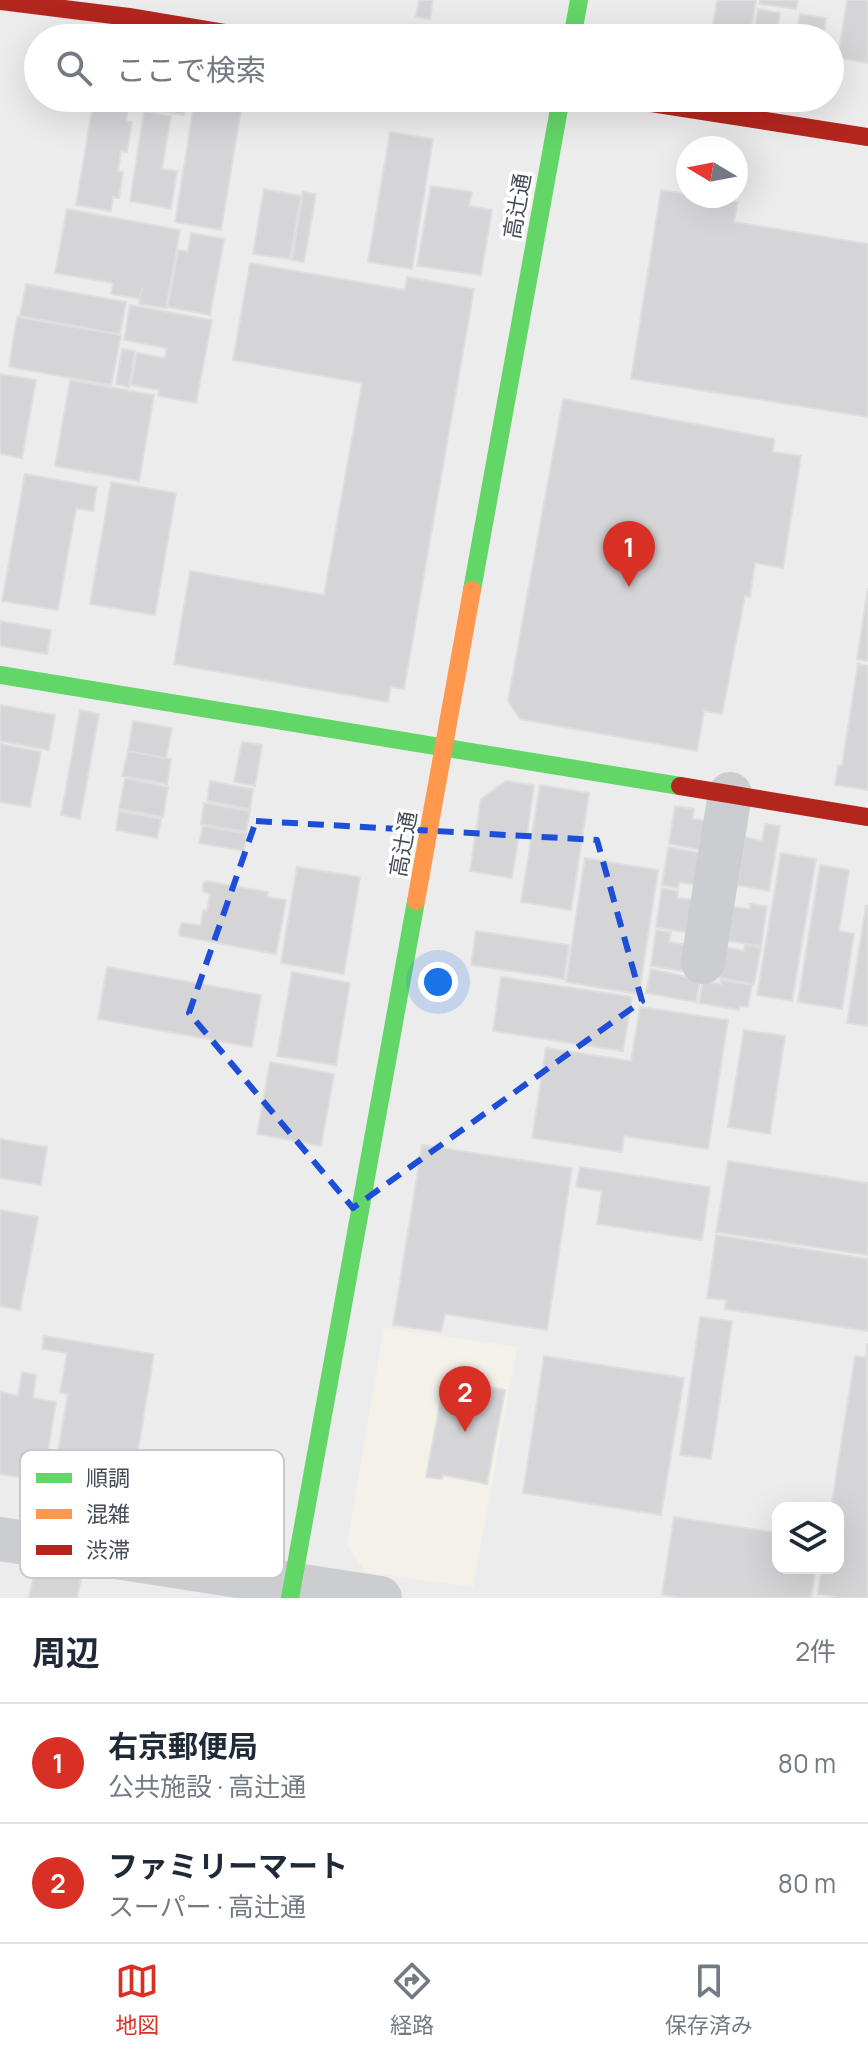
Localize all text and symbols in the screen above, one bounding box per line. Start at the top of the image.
search box [24,24,844,112]
icon: search [52,46,96,90]
text: ここで検索 [116,49,266,90]
north arrow [676,136,748,208]
street label: 高辻通 [496,171,538,241]
pin: 1 [603,521,655,587]
street label: 高辻通 [382,809,424,879]
your location [418,962,458,1002]
pin: 2 [439,1366,491,1432]
legend [20,1450,284,1578]
text: 順調 [86,1463,130,1493]
text: 混雑 [86,1499,130,1529]
map controls [772,1502,844,1574]
button: layers [772,1502,844,1574]
text: 渋滞 [86,1535,130,1565]
text: 周辺 [32,1629,100,1675]
text: 2件 [795,1633,836,1669]
text: 右京郵便局 [108,1725,258,1766]
text: 1 [52,1745,64,1781]
text: 80 m [778,1745,836,1781]
text: 公共施設 · 高辻通 [108,1768,306,1804]
text: ファミリーマート [108,1845,348,1886]
text: 2 [50,1865,66,1901]
text: 80 m [778,1865,836,1901]
text: スーパー · 高辻通 [108,1888,306,1924]
tab: 地図 [115,1959,159,2040]
tab: 経路 [390,1959,434,2040]
tab: 保存済み [665,1959,753,2040]

